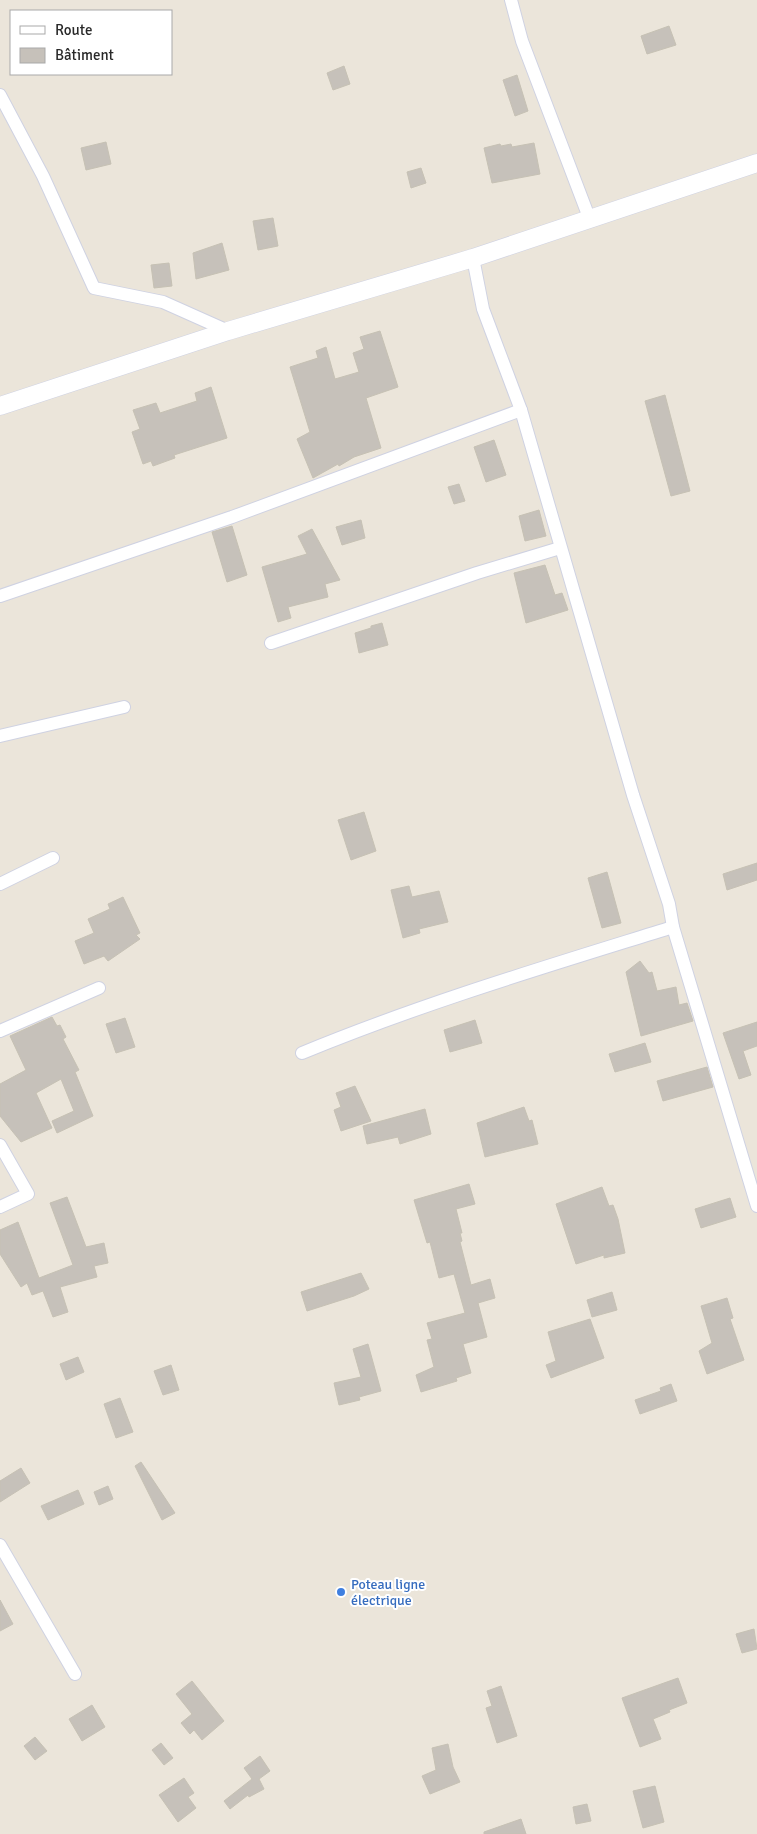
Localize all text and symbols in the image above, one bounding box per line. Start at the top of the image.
legend [10,10,172,75]
text: Route [55,21,92,39]
text: Bâtiment [55,46,114,64]
place label: Poteau ligne électrique [351,1576,425,1609]
marker: Poteau ligne électrique [335,1586,347,1598]

